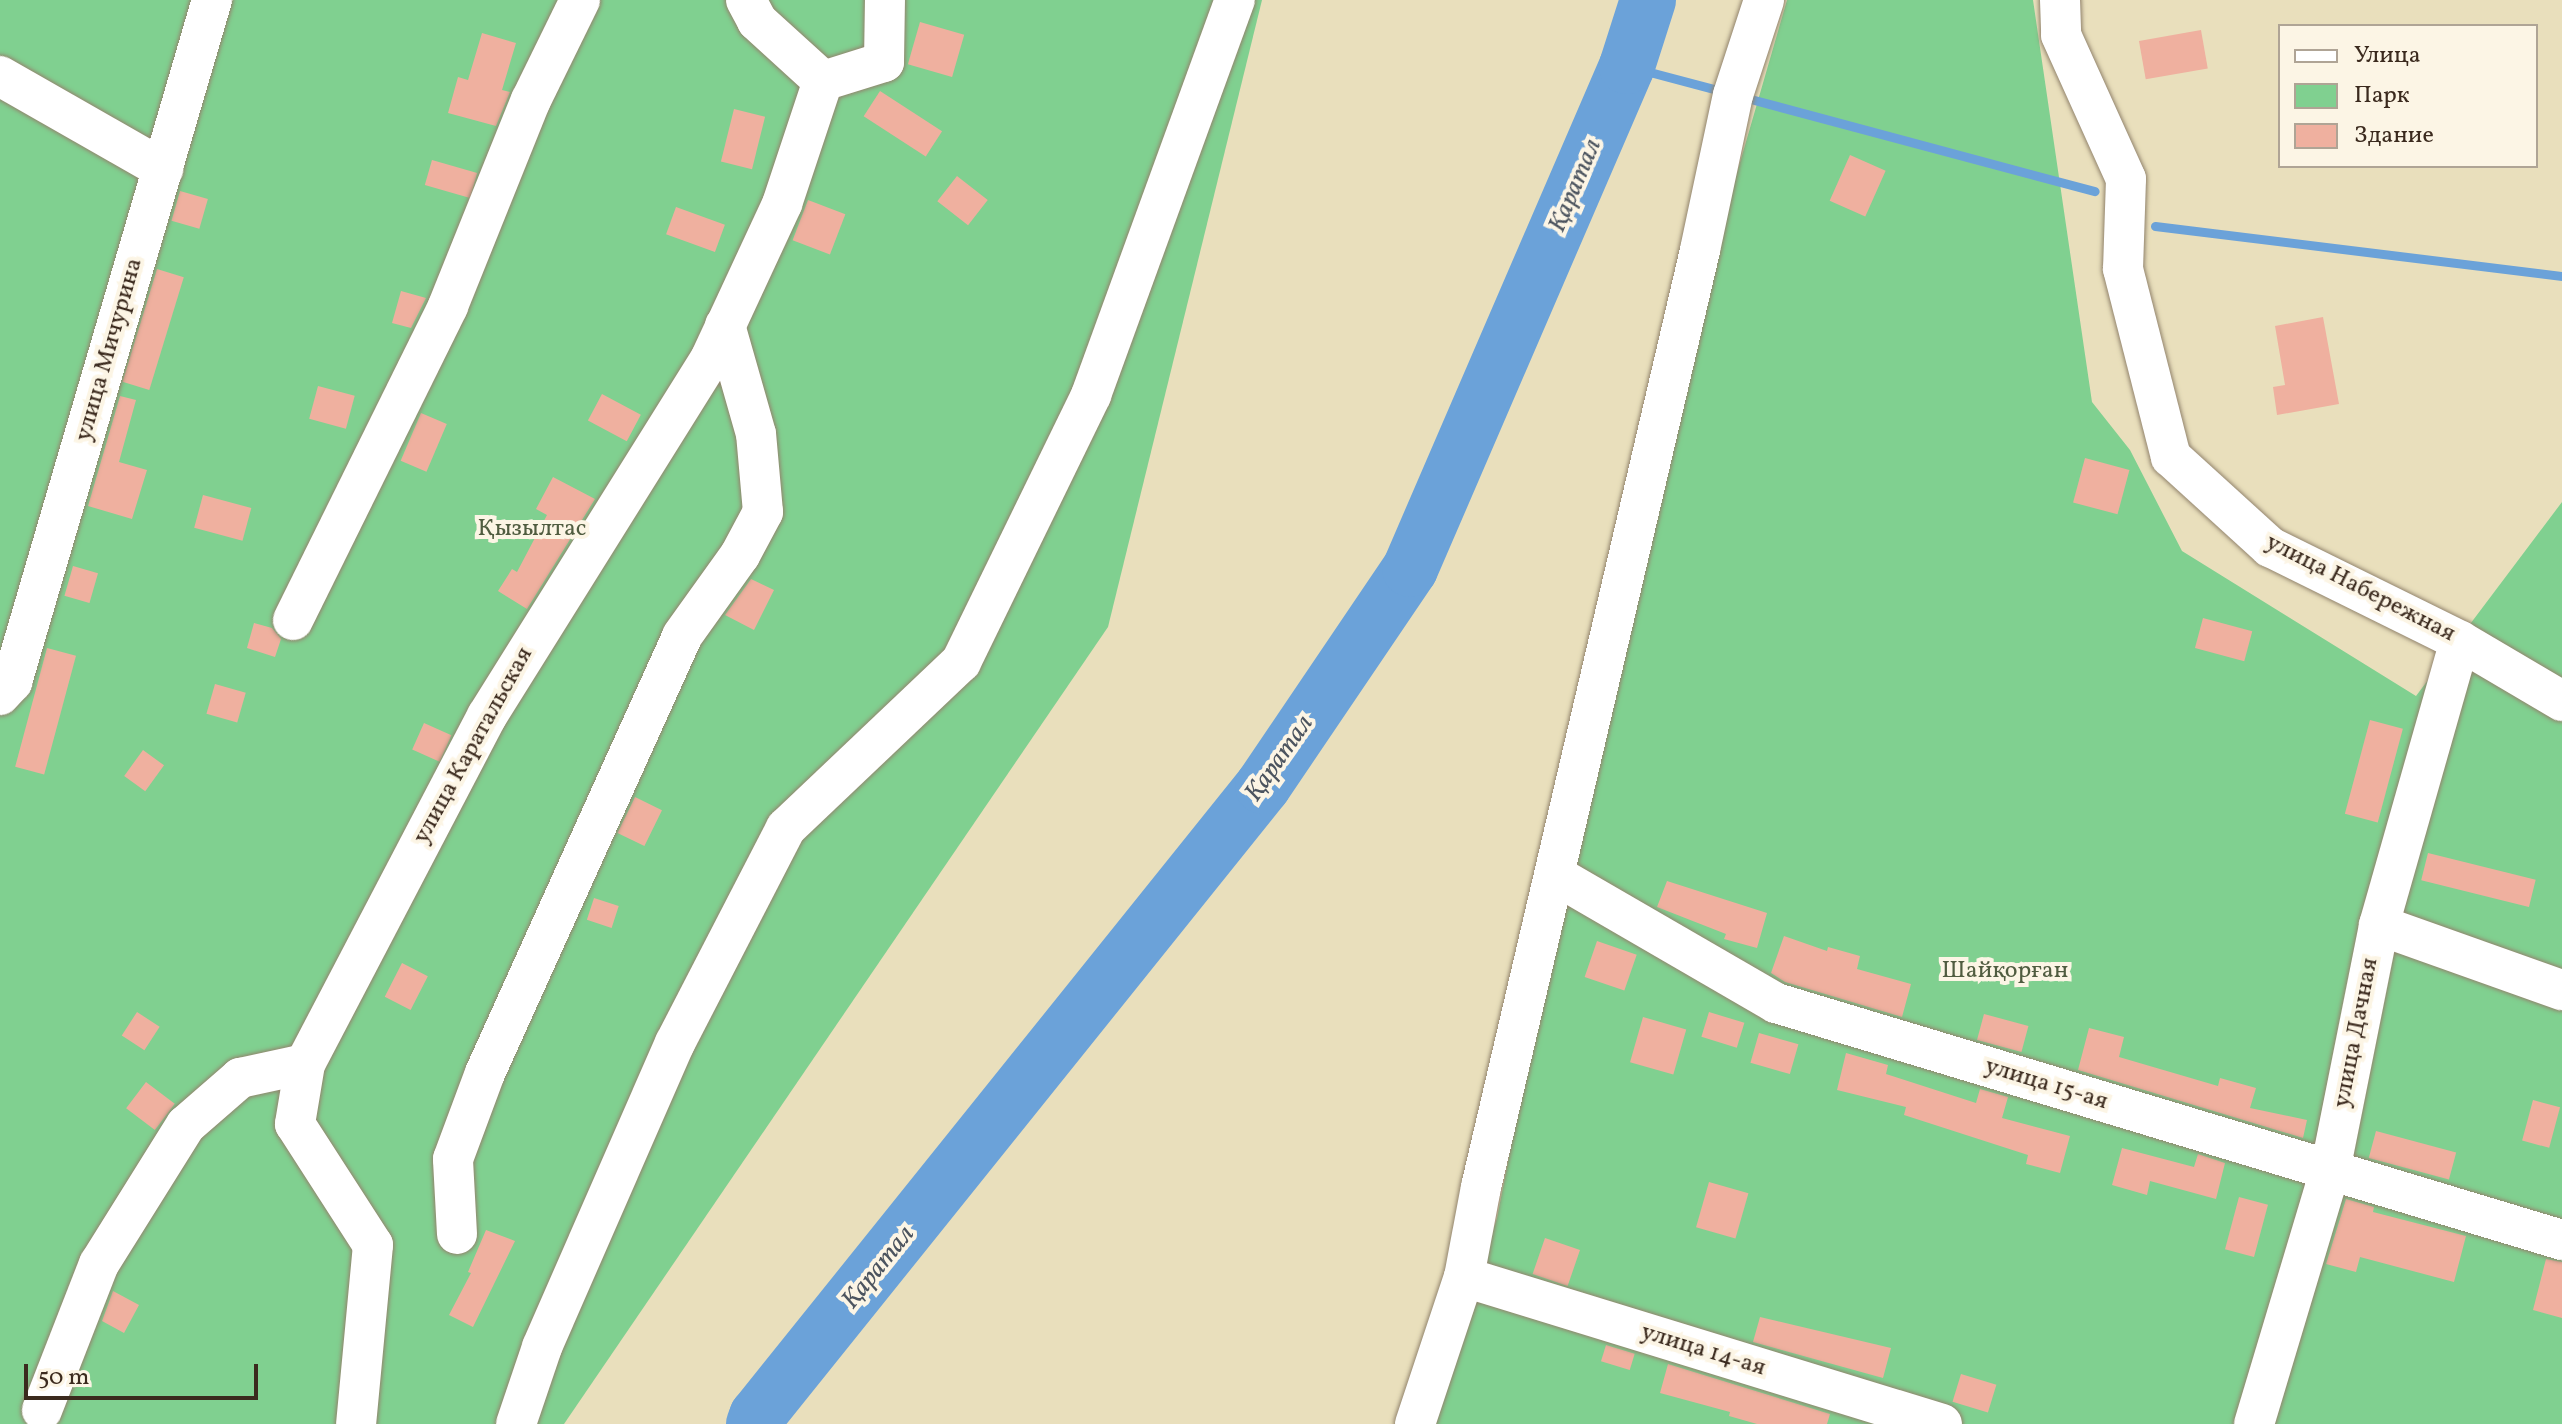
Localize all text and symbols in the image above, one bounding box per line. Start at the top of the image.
legend [2278,24,2538,168]
text: Улица [2354,39,2421,73]
text: Парк [2354,79,2410,113]
text: Здание [2354,119,2434,153]
water label: Қаратал [1542,135,1610,237]
street label: улица Мичурина [70,255,150,445]
park label: Қызылтас [477,516,587,544]
street label: улица Набережная [2260,529,2460,649]
street label: улица Каратальская [408,643,540,849]
water label: Қаратал [1239,710,1321,808]
street label: улица Дачная [2328,956,2386,1110]
park label: Шайқорған [1942,958,2068,986]
street label: улица 15-ая [1981,1053,2111,1117]
water label: Қаратал [836,1220,922,1316]
street label: улица 14-ая [1637,1318,1769,1384]
scale bar [28,1348,262,1398]
text: 50 m [38,1361,90,1395]

